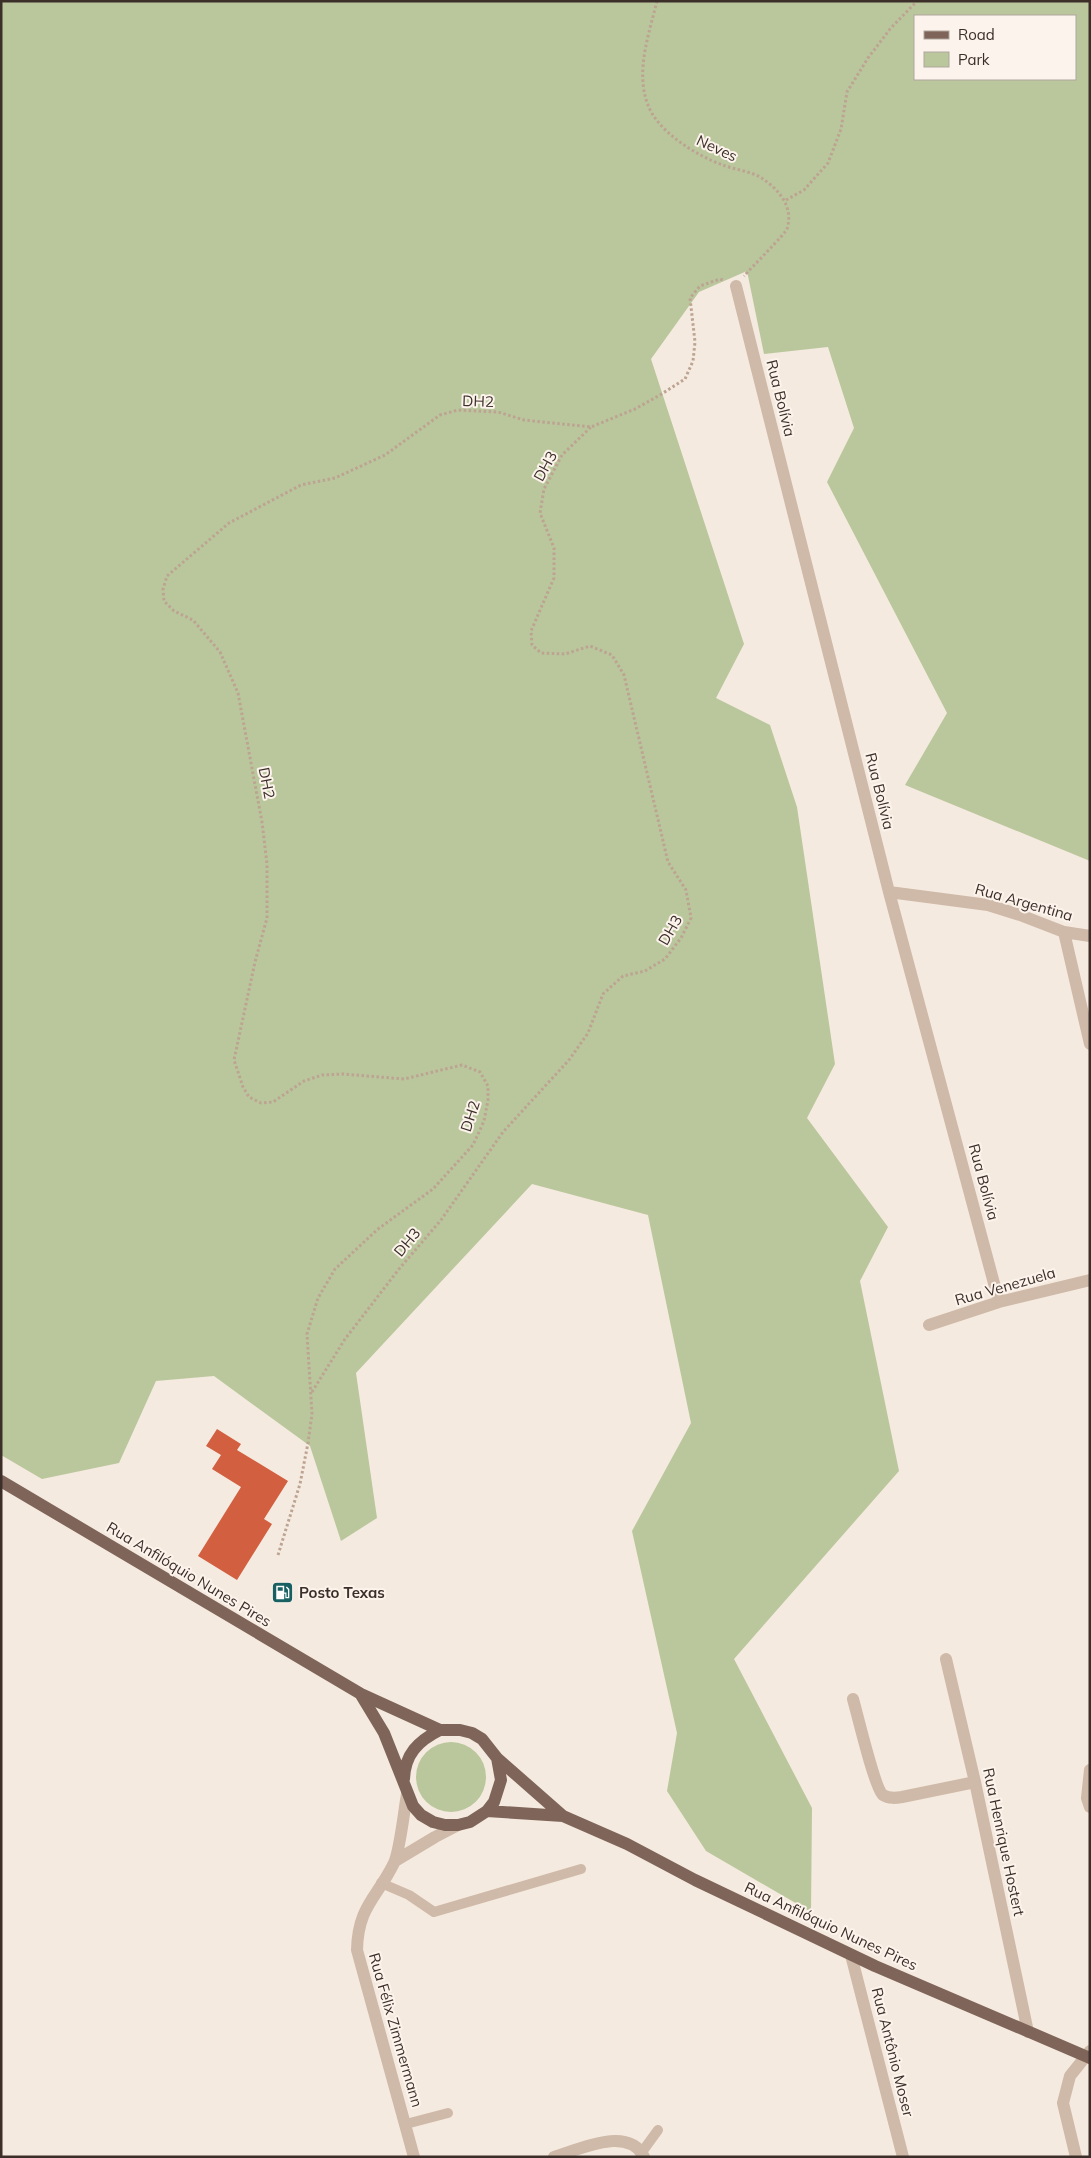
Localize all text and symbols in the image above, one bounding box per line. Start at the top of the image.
legend [914,15,1076,80]
text: Road [958,25,995,44]
text: Park [958,50,990,69]
street label: Neves [694,130,740,166]
street label: Rua Bolívia [762,358,800,438]
street label: DH2 [462,391,494,411]
street label: DH3 [529,448,561,484]
street label: Rua Bolívia [861,751,899,831]
street label: DH2 [255,766,279,800]
street label: Rua Argentina [973,879,1075,925]
street label: DH3 [654,912,686,948]
street label: DH2 [456,1098,484,1134]
street label: Rua Bolívia [965,1142,1003,1222]
street label: DH3 [390,1224,424,1260]
street label: Rua Venezuela [952,1263,1058,1309]
street label: Rua Anfilóquio Nunes Pires [103,1517,275,1631]
fuel station icon: Posto Texas [271,1580,295,1604]
place label: Posto Texas [299,1583,385,1602]
street label: Rua Henrique Hostert [979,1766,1029,1918]
street label: Rua Anfilóquio Nunes Pires [741,1878,921,1974]
street label: Rua Félix Zimmermann [365,1951,427,2109]
street label: Rua Antônio Moser [868,1985,918,2119]

